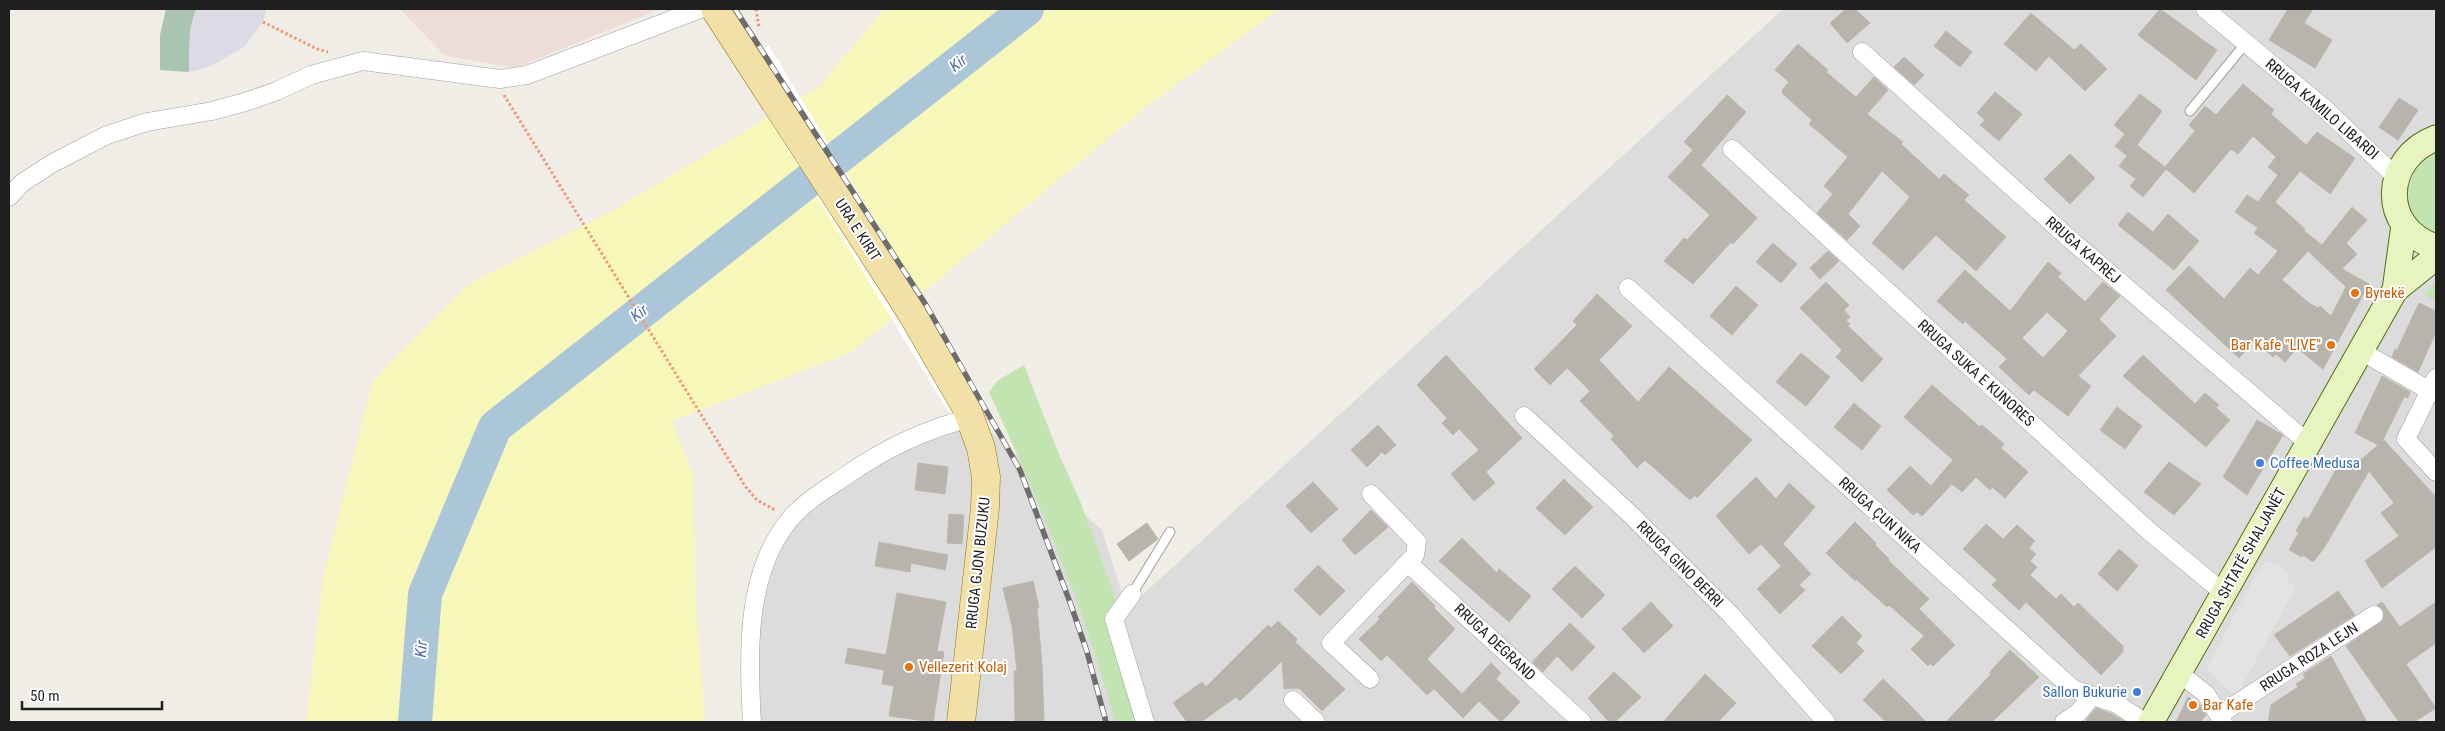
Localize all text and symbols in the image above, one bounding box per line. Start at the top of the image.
water label: Kir [946,50,971,76]
street label: RRUGA KAMILO LIBARDI [2262,55,2382,163]
street label: URA E KIRIT [831,195,885,265]
street label: RRUGA KAPREJ [2042,213,2124,287]
place label: Byrekë [2365,284,2405,302]
marker: Byrekë [2349,287,2361,299]
water label: Kir [627,300,652,326]
street label: RRUGA SUKA E KUNORES [1914,316,2038,430]
place label: Bar Kafe "LIVE" [2231,336,2321,354]
marker: Bar Kafe "LIVE" [2325,339,2337,351]
place label: Coffee Medusa [2270,454,2360,472]
marker: Coffee Medusa [2254,457,2266,469]
street label: RRUGA ÇUN NIKA [1835,473,1925,557]
street label: RRUGA SHTATË SHALJANËT [2192,484,2290,641]
street label: RRUGA GJON BUZUKU [962,496,994,630]
street label: RRUGA GINO BERRI [1633,517,1727,611]
street label: RRUGA DEGRAND [1451,600,1539,684]
street label: RRUGA ROZA LEJN [2257,619,2361,695]
water label: Kir [411,639,431,658]
place label: Vellezerit Kolaj [919,658,1007,676]
marker: Vellezerit Kolaj [903,661,915,673]
scale bar [22,678,162,710]
place label: Sallon Bukurie [2042,683,2127,701]
marker: Sallon Bukurie [2131,686,2143,698]
text: 50 m [30,687,60,705]
place label: Bar Kafe [2203,696,2253,714]
marker: Bar Kafe [2187,699,2199,711]

